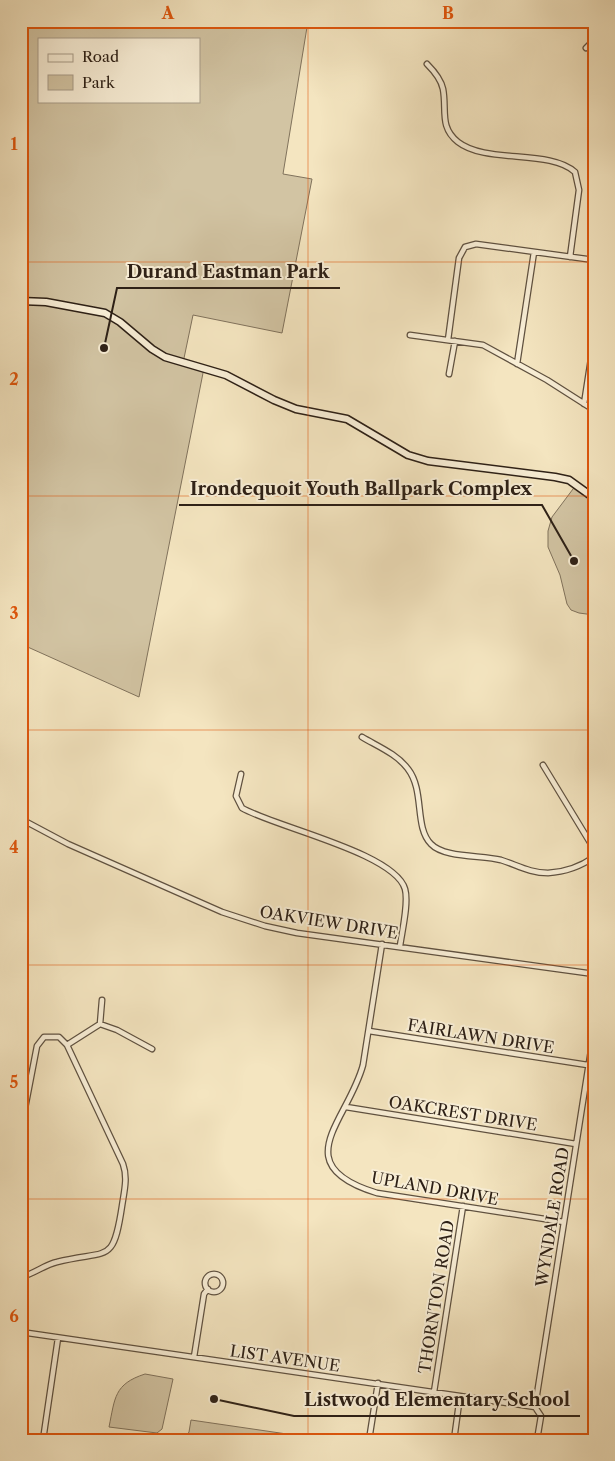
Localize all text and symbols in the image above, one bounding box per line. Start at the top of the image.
text: A [161,3,175,23]
text: B [442,3,454,23]
legend [38,38,200,102]
text: Road [82,47,119,66]
text: Park [82,73,116,92]
text: 1 [10,134,18,154]
callout: Durand Eastman Park [117,255,340,288]
text: Durand Eastman Park [127,261,330,283]
text: 2 [9,369,19,389]
callout: Irondequoit Youth Ballpark Complex [179,472,542,505]
text: Irondequoit Youth Ballpark Complex [190,478,532,500]
text: 3 [9,603,19,623]
text: 4 [9,837,19,857]
street label: OAKVIEW DRIVE [258,901,400,943]
street label: FAIRLAWN DRIVE [406,1015,556,1057]
text: 5 [10,1072,19,1092]
street label: OAKCREST DRIVE [387,1091,539,1135]
street label: WYNDALE ROAD [531,1146,573,1289]
street label: UPLAND DRIVE [370,1167,500,1209]
street label: THORNTON ROAD [414,1219,458,1375]
text: 6 [9,1306,19,1326]
street label: LIST AVENUE [229,1340,341,1376]
callout: Listwood Elementary School [294,1383,580,1416]
text: Listwood Elementary School [304,1389,570,1411]

